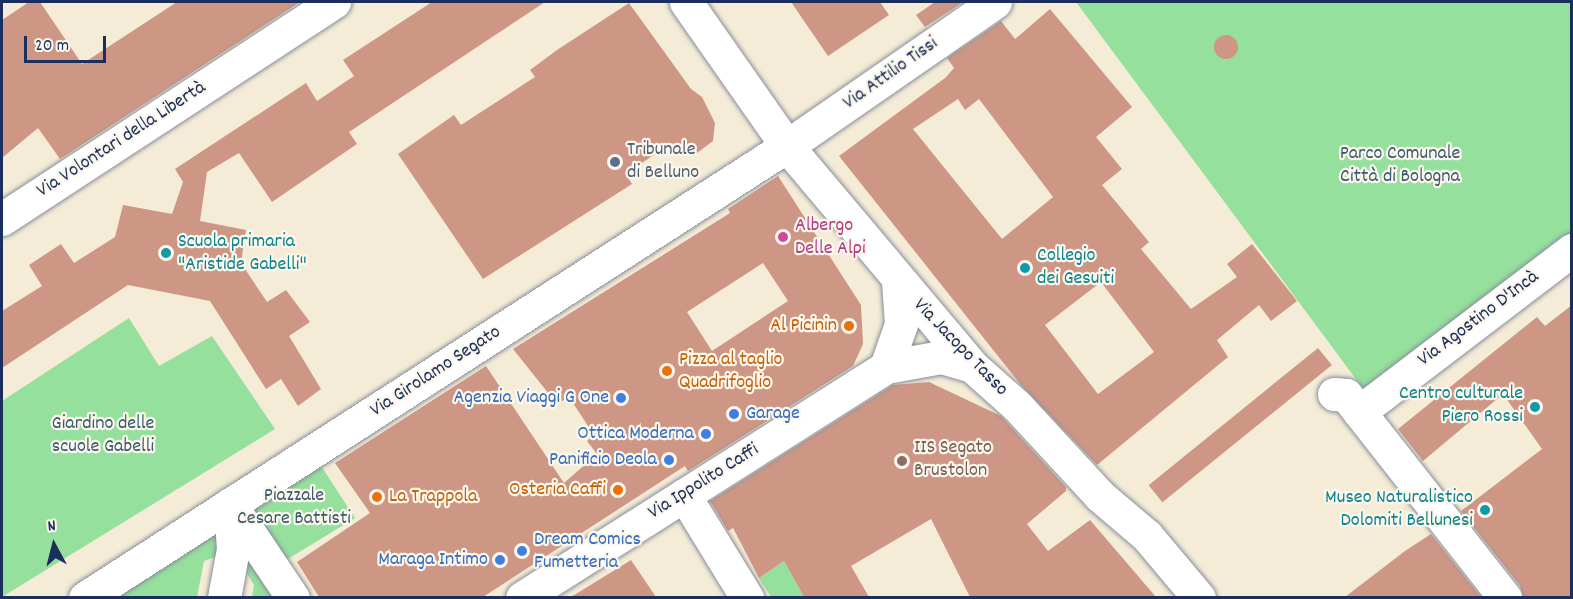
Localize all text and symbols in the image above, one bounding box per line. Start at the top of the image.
scale bar [27,24,110,62]
street label: Via Attilio Tissi [839,32,943,116]
text: 20 m [35,34,69,59]
street label: Via Volontari della Libertà [33,76,211,204]
place label: Tribunale di Belluno [627,138,699,185]
park label: Parco Comunale Città di Bologna [1340,142,1460,189]
marker: Tribunale di Belluno [608,155,622,169]
place label: Albergo Delle Alpi [795,214,866,261]
place label: Scuola primaria "Aristide Gabelli" [178,230,307,277]
marker: Albergo Delle Alpi [776,230,790,244]
place label: Collegio dei Gesuiti [1037,244,1114,291]
marker: Scuola primaria "Aristide Gabelli" [159,246,173,260]
marker: Collegio dei Gesuiti [1018,261,1032,275]
street label: Via Agostino D'Incà [1414,266,1544,372]
street label: Via Jacopo Tasso [907,294,1013,402]
place label: Al Picinin [770,314,837,338]
marker: Al Picinin [842,319,856,333]
street label: Via Girolamo Segato [366,321,506,423]
place label: Pizza al taglio Quadrifoglio [679,348,782,395]
marker: Pizza al taglio Quadrifoglio [660,364,674,378]
place label: Centro culturale Piero Rossi [1399,383,1523,430]
place label: Agenzia Viaggi G One [453,386,609,410]
marker: Agenzia Viaggi G One [614,391,628,405]
marker: Centro culturale Piero Rossi [1528,400,1542,414]
place label: Garage [746,402,800,426]
marker: Garage [727,407,741,421]
park label: Giardino delle scuole Gabelli [52,413,154,460]
place label: Ottica Moderna [577,422,694,446]
marker: Ottica Moderna [699,427,713,441]
place label: IIS Segato Brustolon [914,437,992,484]
street label: Via Ippolito Caffi [644,438,764,526]
place label: Panificio Deola [549,448,657,472]
marker: Panificio Deola [662,453,676,467]
marker: IIS Segato Brustolon [895,454,909,468]
place label: Osteria Caffi [509,478,606,502]
marker: Osteria Caffi [611,483,625,497]
park label: Piazzale Cesare Battisti [237,484,351,531]
place label: La Trappola [389,485,477,509]
place label: Museo Naturalistico Dolomiti Bellunesi [1325,486,1473,533]
marker: La Trappola [370,490,384,504]
marker: Museo Naturalistico Dolomiti Bellunesi [1478,503,1492,517]
north arrow [24,515,84,575]
text: N [46,515,57,539]
place label: Dream Comics Fumetteria [534,528,641,575]
marker: Dream Comics Fumetteria [515,544,529,558]
place label: Maraga Intimo [378,548,488,572]
marker: Maraga Intimo [493,553,507,567]

